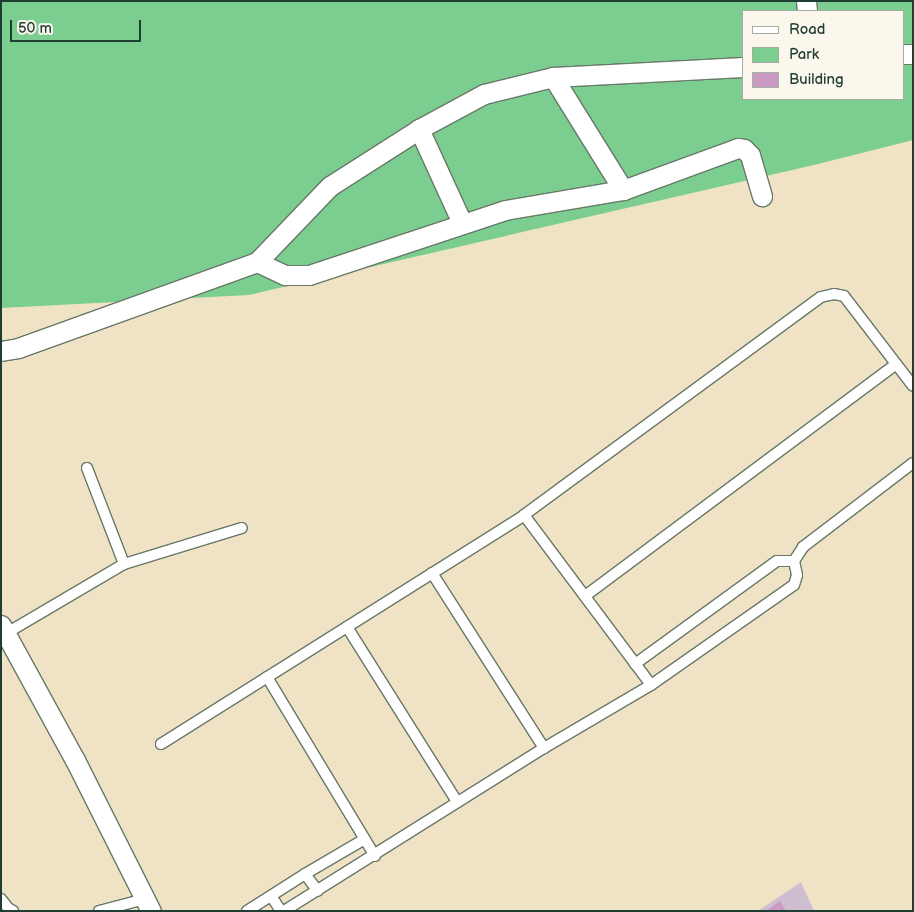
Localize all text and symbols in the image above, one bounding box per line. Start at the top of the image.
scale bar [12,10,144,42]
legend [742,10,904,100]
text: 50 m [18,19,52,38]
text: Road [789,20,825,39]
text: Park [789,45,819,64]
text: Building [789,70,844,89]

